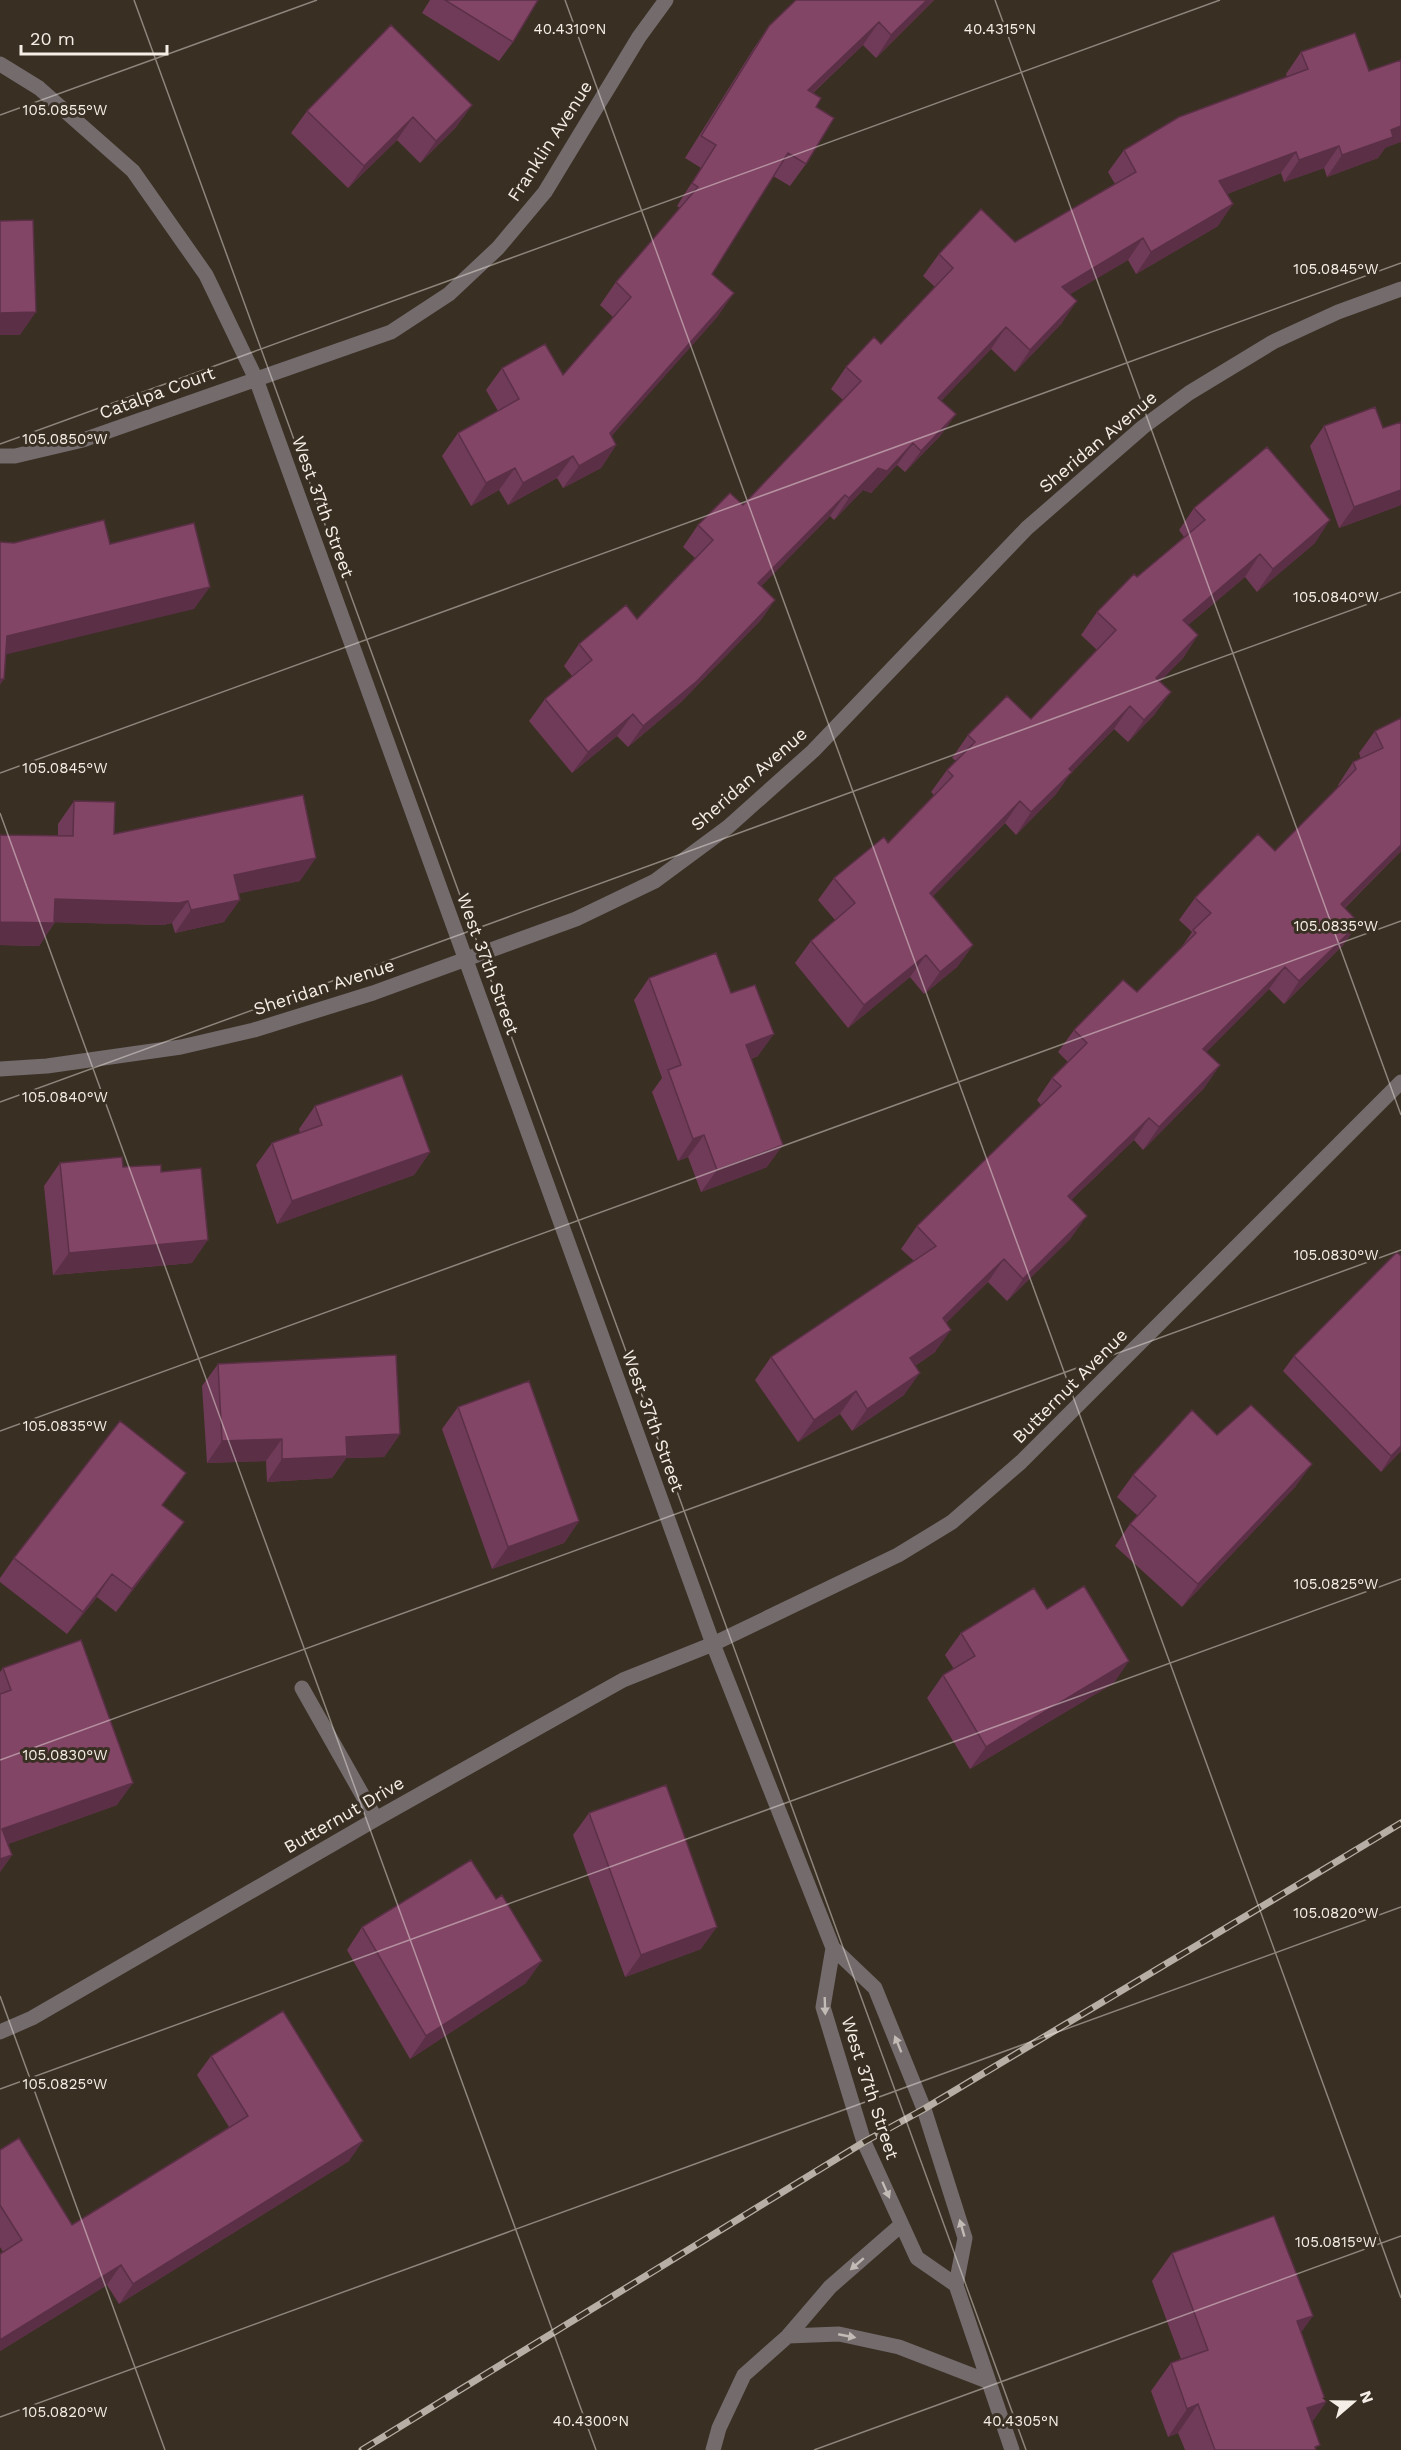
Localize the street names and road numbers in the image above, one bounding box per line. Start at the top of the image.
street label: Franklin Avenue [503,77,596,205]
street label: Catalpa Court [96,362,218,423]
street label: Sheridan Avenue [1035,386,1161,497]
street label: West 37th Street [288,433,359,581]
street label: Sheridan Avenue [686,723,811,835]
street label: West 37th Street [453,890,524,1038]
street label: Sheridan Avenue [251,954,397,1019]
street label: Butternut Avenue [1008,1324,1131,1447]
street label: West 37th Street [618,1347,689,1495]
street label: Butternut Drive [280,1772,408,1857]
street label: West 37th Street [837,2014,904,2162]

